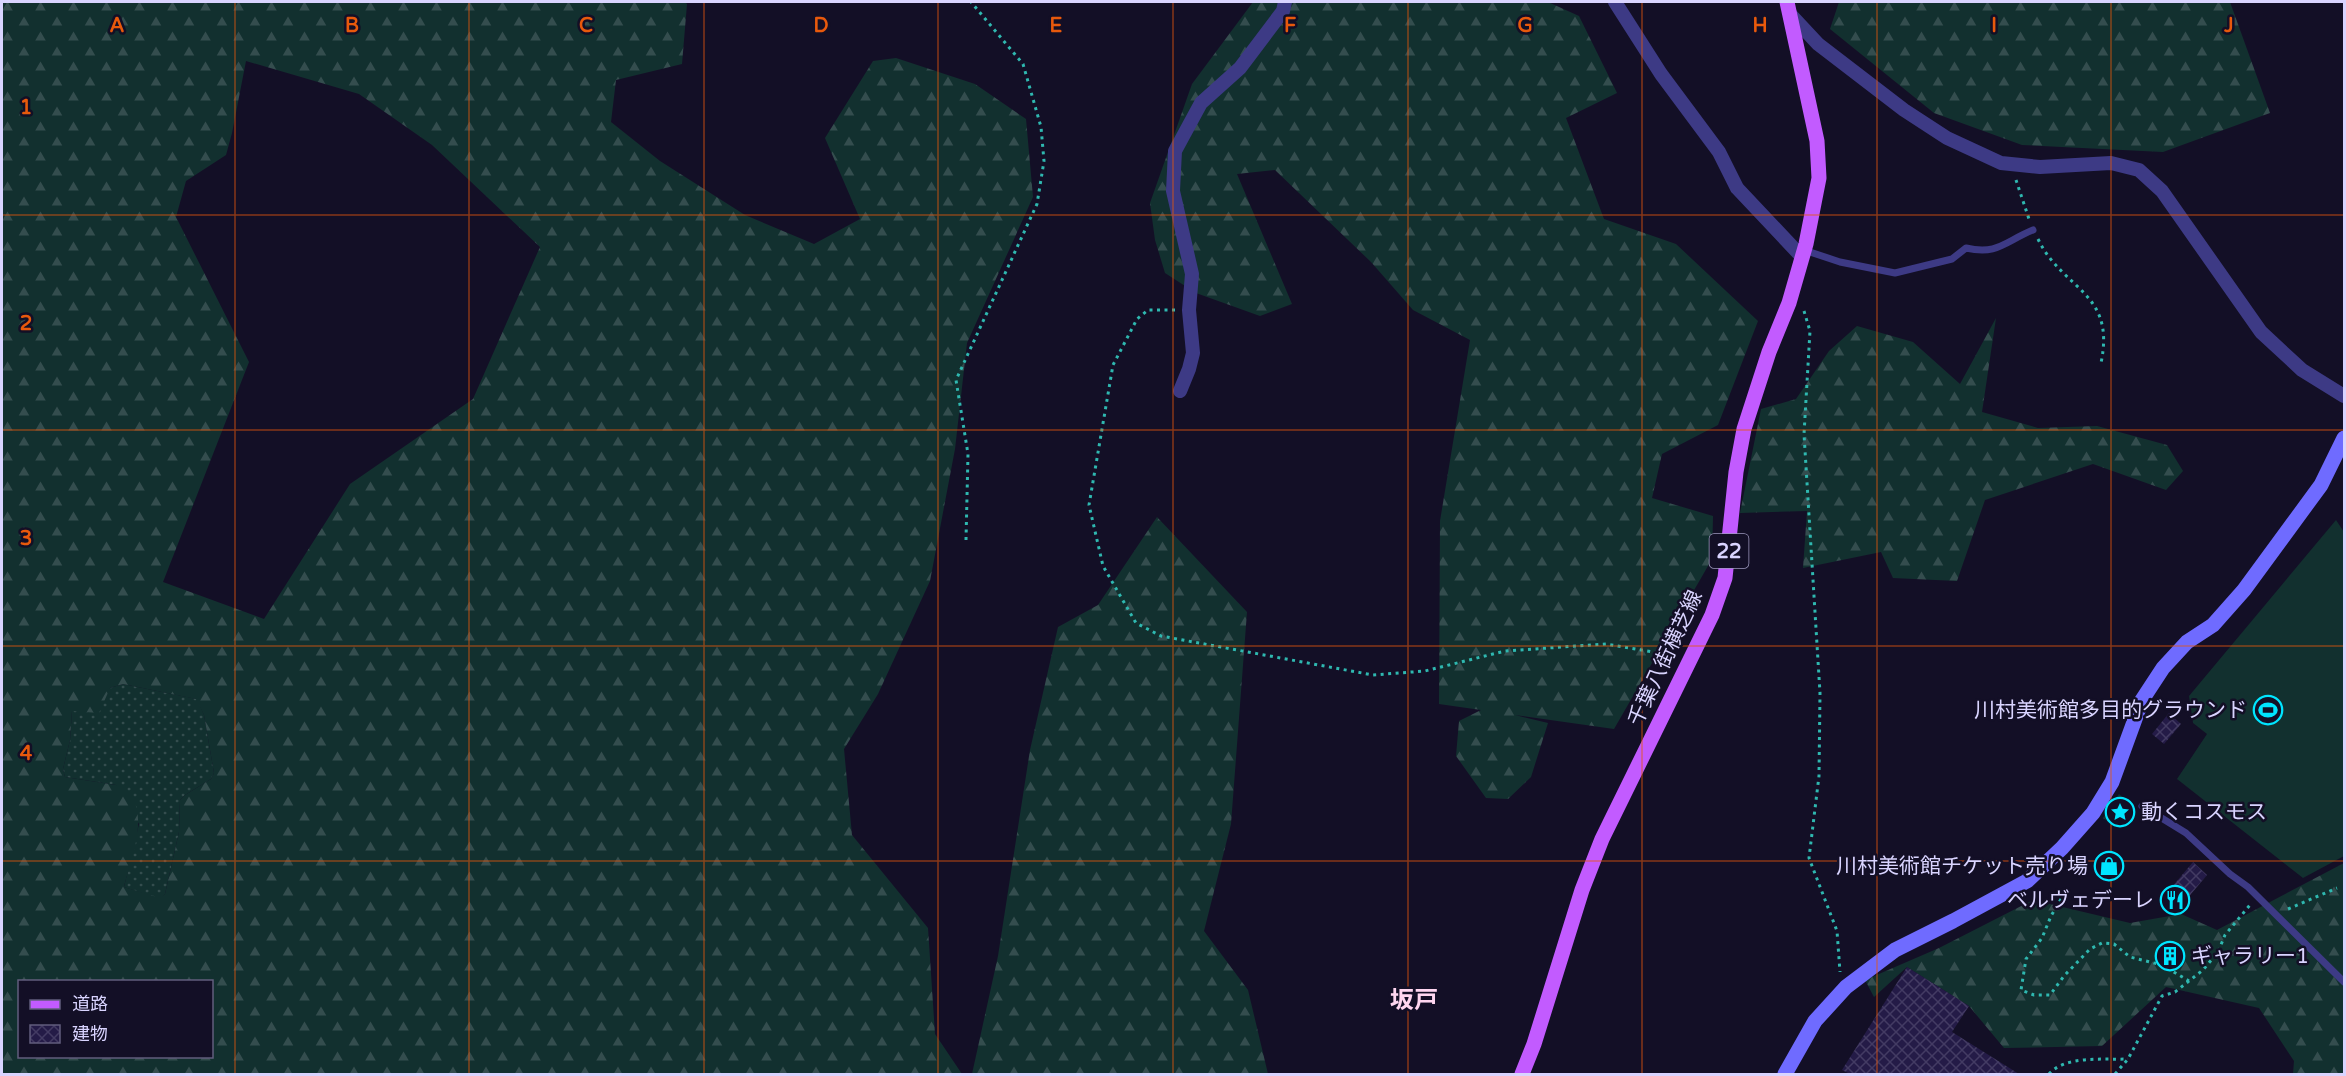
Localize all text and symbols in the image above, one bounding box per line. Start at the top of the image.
text: A [110,14,125,38]
text: B [345,14,359,38]
text: C [579,14,593,38]
text: D [813,14,829,38]
text: E [1050,14,1063,38]
text: F [1284,14,1296,38]
text: G [1517,14,1533,38]
text: H [1752,14,1768,38]
text: I [1991,14,1997,38]
text: J [2223,14,2234,38]
text: 1 [20,96,32,120]
text: 2 [20,312,32,336]
text: 3 [20,527,32,551]
road number: 22 [1710,534,1748,568]
street label: 千葉八街横芝線 [1623,586,1708,730]
sports icon: 川村美術館多目的グラウンド [2252,694,2284,726]
place label: 川村美術館多目的グラウンド [1974,698,2247,723]
text: 4 [20,742,33,766]
place icon: 動くコスモス [2104,796,2136,828]
place label: 動くコスモス [2141,800,2267,825]
shop icon: 川村美術館チケット売り場 [2093,850,2125,882]
place label: 川村美術館チケット売り場 [1836,854,2088,879]
restaurant icon: ベルヴェデーレ [2159,884,2191,916]
place label: ベルヴェデーレ [2007,888,2154,913]
building icon: ギャラリー1 [2154,940,2186,972]
place label: ギャラリー1 [2191,944,2309,969]
legend [18,980,213,1058]
district label: 坂戸 [1390,986,1438,1015]
text: 道路 [72,993,108,1015]
text: 建物 [72,1023,108,1045]

